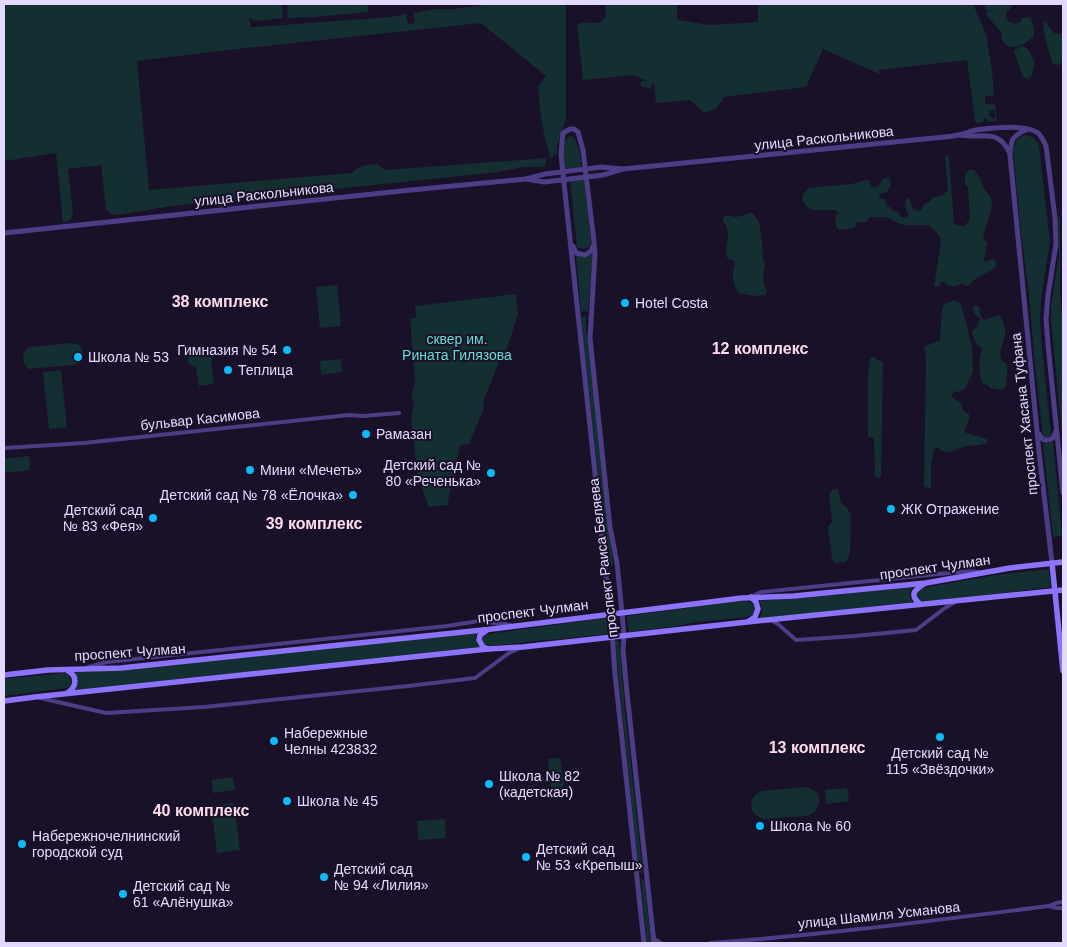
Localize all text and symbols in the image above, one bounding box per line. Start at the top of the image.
street label: улица Раскольникова [754,123,895,153]
street label: улица Раскольникова [194,179,335,209]
district label: 38 комплекс [172,293,268,310]
place label: Hotel Costa [635,295,708,311]
marker: Hotel Costa [619,297,631,309]
park label: сквер им. Рината Гилязова [402,331,512,363]
street label: проспект Хасана Туфана [1008,332,1040,496]
district label: 12 комплекс [712,340,808,357]
place label: Гимназия № 54 [177,342,277,358]
marker: Гимназия № 54 [281,344,293,356]
place label: Школа № 53 [88,349,169,365]
marker: Школа № 53 [72,351,84,363]
place label: Теплица [238,362,293,378]
marker: Теплица [222,364,234,376]
street label: бульвар Касимова [140,405,261,433]
place label: Рамазан [376,426,432,442]
marker: Рамазан [360,428,372,440]
place label: Детский сад № 80 «Реченька» [383,457,481,489]
place label: Мини «Мечеть» [260,462,362,478]
marker: Мини «Мечеть» [244,464,256,476]
marker: Детский сад № 80 «Реченька» [485,467,497,479]
street label: проспект Раиса Беляева [585,477,621,639]
place label: Детский сад № 78 «Ёлочка» [160,487,343,503]
marker: Детский сад № 78 «Ёлочка» [347,489,359,501]
place label: ЖК Отражение [901,501,1000,517]
place label: Детский сад № 83 «Фея» [63,502,143,534]
marker: ЖК Отражение [885,503,897,515]
marker: Детский сад № 83 «Фея» [147,512,159,524]
district label: 39 комплекс [266,515,362,532]
street label: проспект Чулман [879,551,991,583]
street label: проспект Чулман [477,596,589,626]
street label: проспект Чулман [74,640,186,664]
place label: Набережные Челны 423832 [284,725,377,757]
marker: Детский сад № 115 «Звёздочки» [934,731,946,743]
marker: Набережные Челны 423832 [268,735,280,747]
district label: 13 комплекс [769,739,865,756]
place label: Детский сад № 115 «Звёздочки» [886,745,994,777]
place label: Школа № 82 (кадетская) [499,768,580,800]
marker: Школа № 82 (кадетская) [483,778,495,790]
place label: Школа № 45 [297,793,378,809]
marker: Школа № 45 [281,795,293,807]
district label: 40 комплекс [153,802,249,819]
place label: Школа № 60 [770,818,851,834]
marker: Школа № 60 [754,820,766,832]
place label: Набережночелнинский городской суд [32,828,180,860]
marker: Набережночелнинский городской суд [16,838,28,850]
place label: Детский сад № 53 «Крепыш» [536,841,643,873]
marker: Детский сад № 53 «Крепыш» [520,851,532,863]
place label: Детский сад № 94 «Лилия» [334,861,429,893]
marker: Детский сад № 94 «Лилия» [318,871,330,883]
place label: Детский сад № 61 «Алёнушка» [133,878,234,910]
marker: Детский сад № 61 «Алёнушка» [117,888,129,900]
street label: улица Шамиля Усманова [797,899,961,931]

